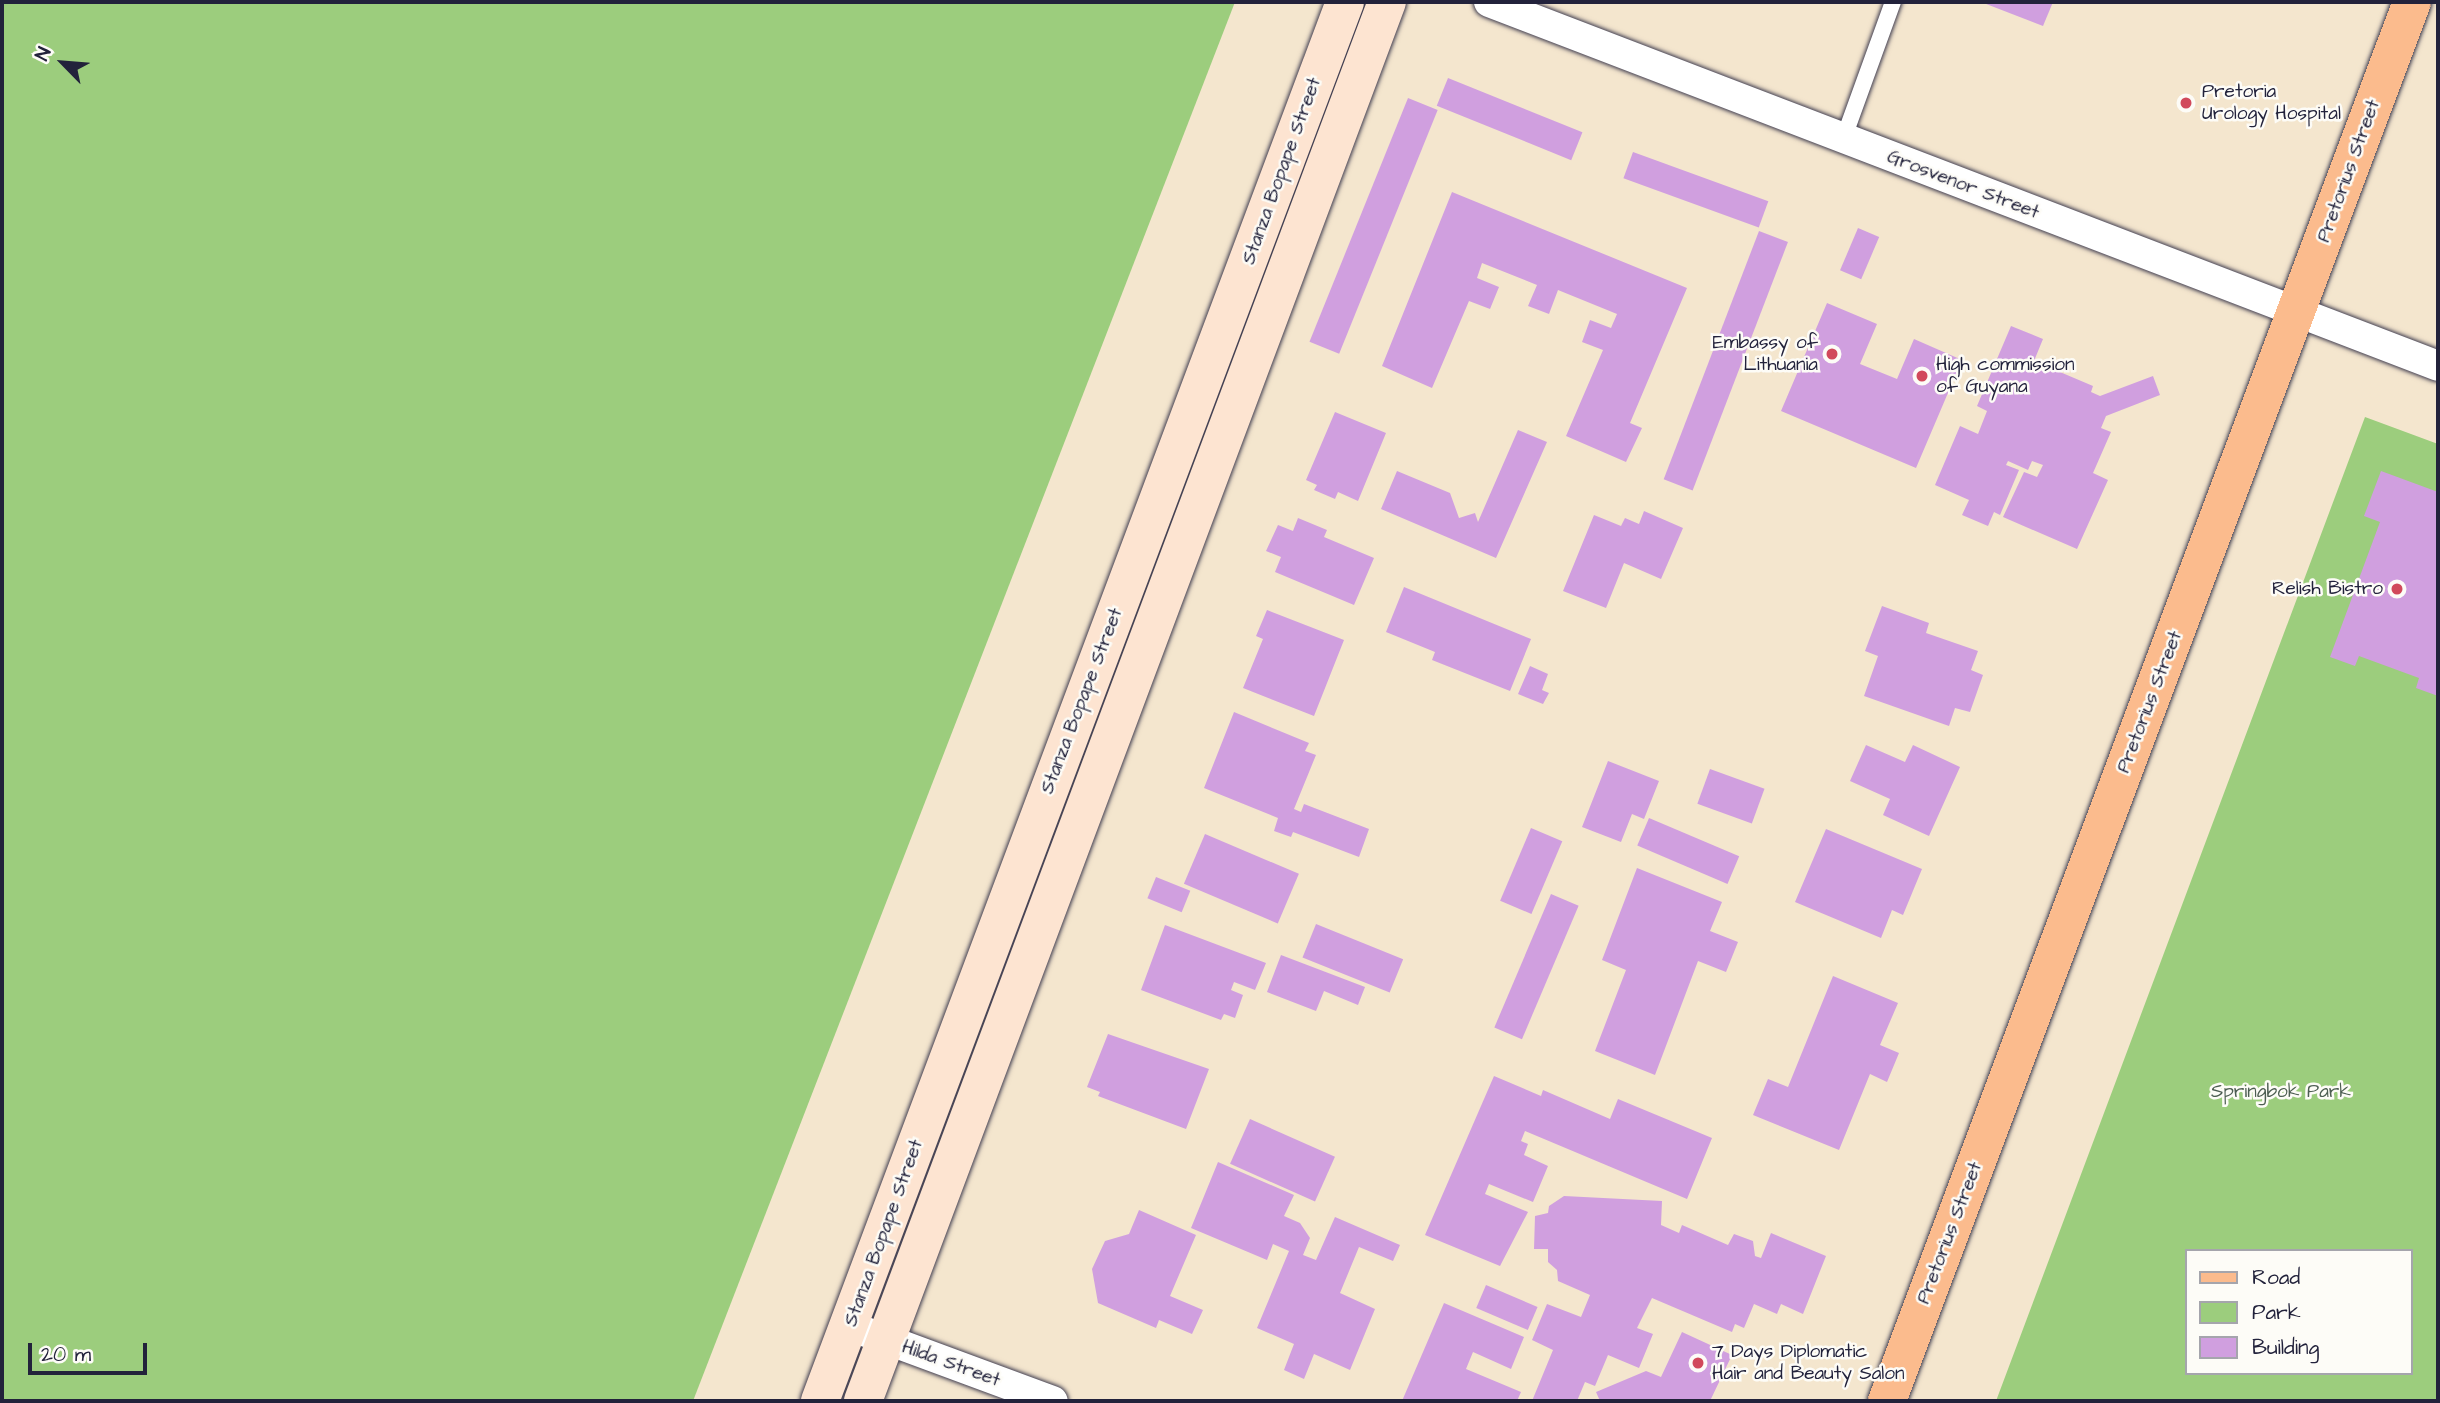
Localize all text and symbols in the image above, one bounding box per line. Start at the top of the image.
north arrow [28,28,98,98]
text: N [29,43,58,65]
street label: Stanza Bopape Street [1238,74,1326,268]
place label: Pretoria Urology Hospital [2202,81,2341,125]
marker: Pretoria Urology Hospital [2176,93,2196,113]
street label: Pretorius Street [2313,97,2385,245]
street label: Grosvenor Street [1884,146,2042,224]
place label: Embassy of Lithuania [1713,332,1818,376]
marker: Embassy of Lithuania [1824,346,1840,362]
place label: High commission of Guyana [1936,354,2074,398]
marker: High commission of Guyana [1914,368,1930,384]
place label: Relish Bistro [2272,578,2383,600]
marker: Relish Bistro [2389,581,2405,597]
street label: Stanza Bopape Street [1036,605,1128,797]
street label: Pretorius Street [2112,628,2188,776]
park label: Springbok Park [2211,1081,2351,1103]
street label: Stanza Bopape Street [840,1136,928,1330]
street label: Pretorius Street [1912,1159,1988,1307]
legend [2184,1249,2412,1375]
text: Road [2252,1263,2300,1292]
text: Park [2252,1298,2301,1327]
scale bar [32,1330,150,1374]
text: Building [2252,1333,2319,1362]
street label: Hilda Street [899,1336,1003,1392]
text: 20 m [41,1340,91,1369]
place label: 7 Days Diplomatic Hair and Beauty Salon [1712,1341,1905,1385]
marker: 7 Days Diplomatic Hair and Beauty Salon [1690,1355,1706,1371]

